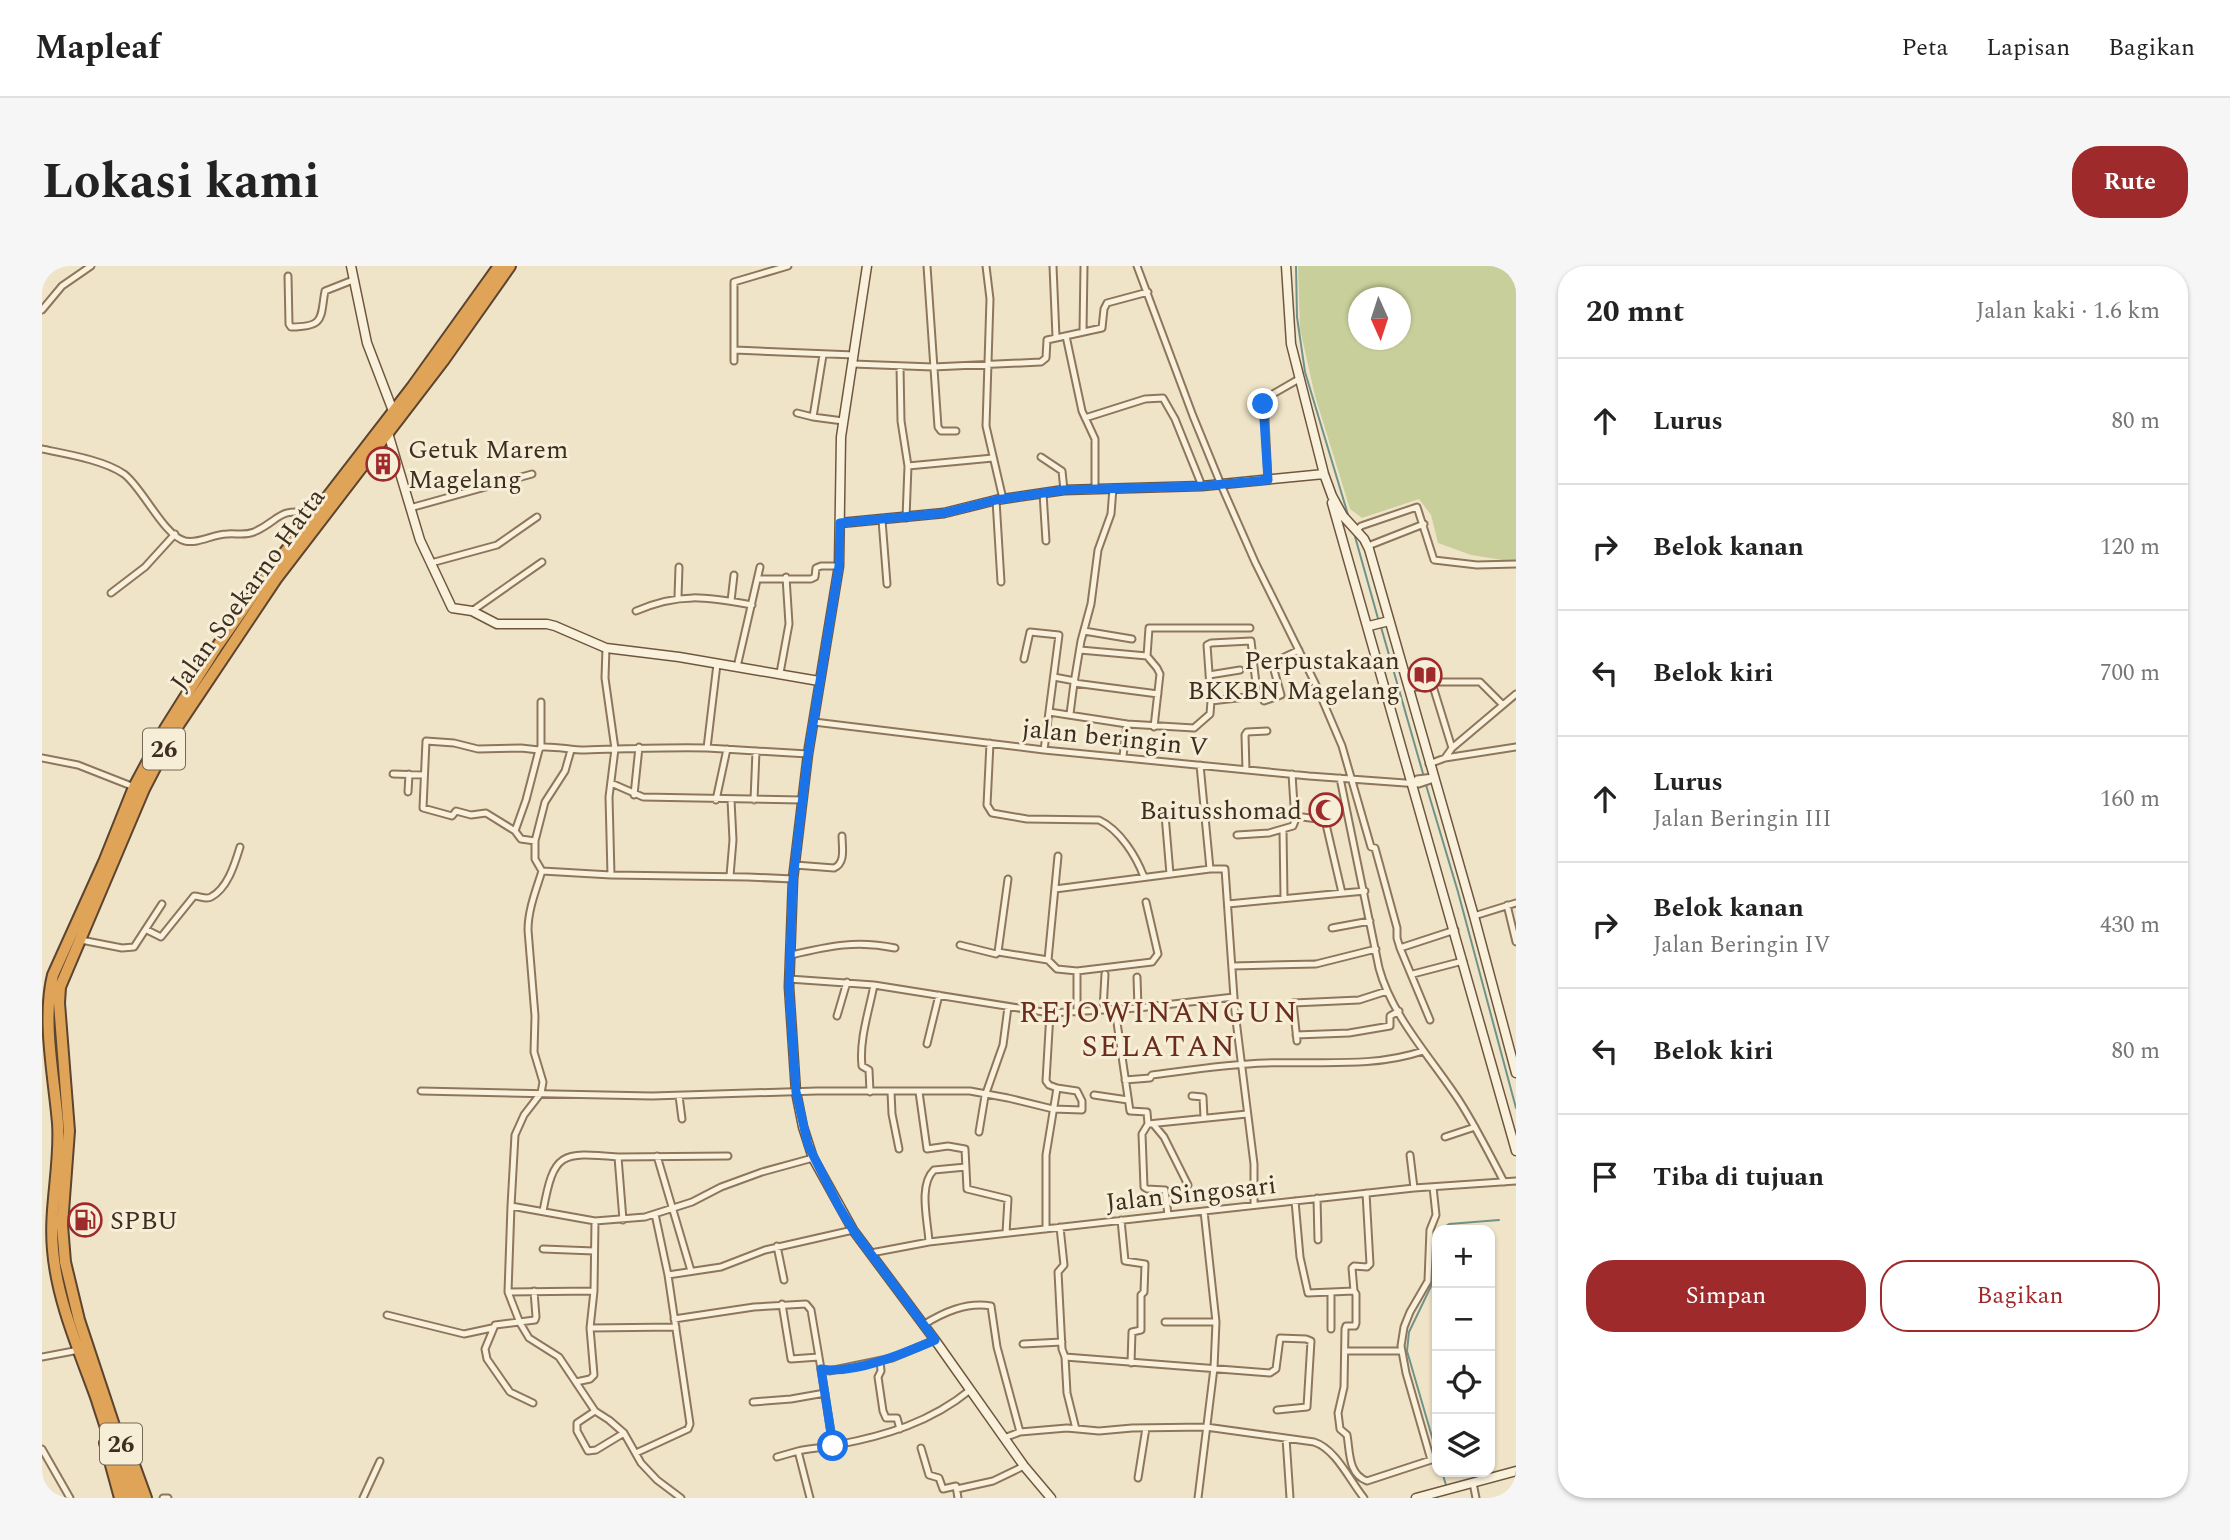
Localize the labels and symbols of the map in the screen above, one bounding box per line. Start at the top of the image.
north arrow [1348,287,1411,350]
route end [1247,388,1278,419]
place label: Getuk Marem Magelang [408,430,568,500]
building icon: Getuk Marem Magelang [364,445,402,483]
street label: Jalan Soekarno Hatta [160,479,335,700]
place label: Perpustakaan BKKBN Magelang [1188,641,1400,711]
library icon: Perpustakaan BKKBN Magelang [1406,656,1444,694]
street label: jalan beringin V [1020,708,1210,768]
road number: 26 [143,728,185,770]
place label: Baitusshomad [1139,791,1302,831]
mosque icon: Baitusshomad [1307,791,1345,829]
district label: REJOWINANGUN SELATAN [1019,990,1299,1070]
street label: Jalan Singosari [1104,1165,1278,1223]
fuel station icon: SPBU [66,1201,104,1239]
place label: SPBU [110,1201,178,1241]
road number: 26 [100,1424,142,1464]
route start [817,1430,848,1461]

